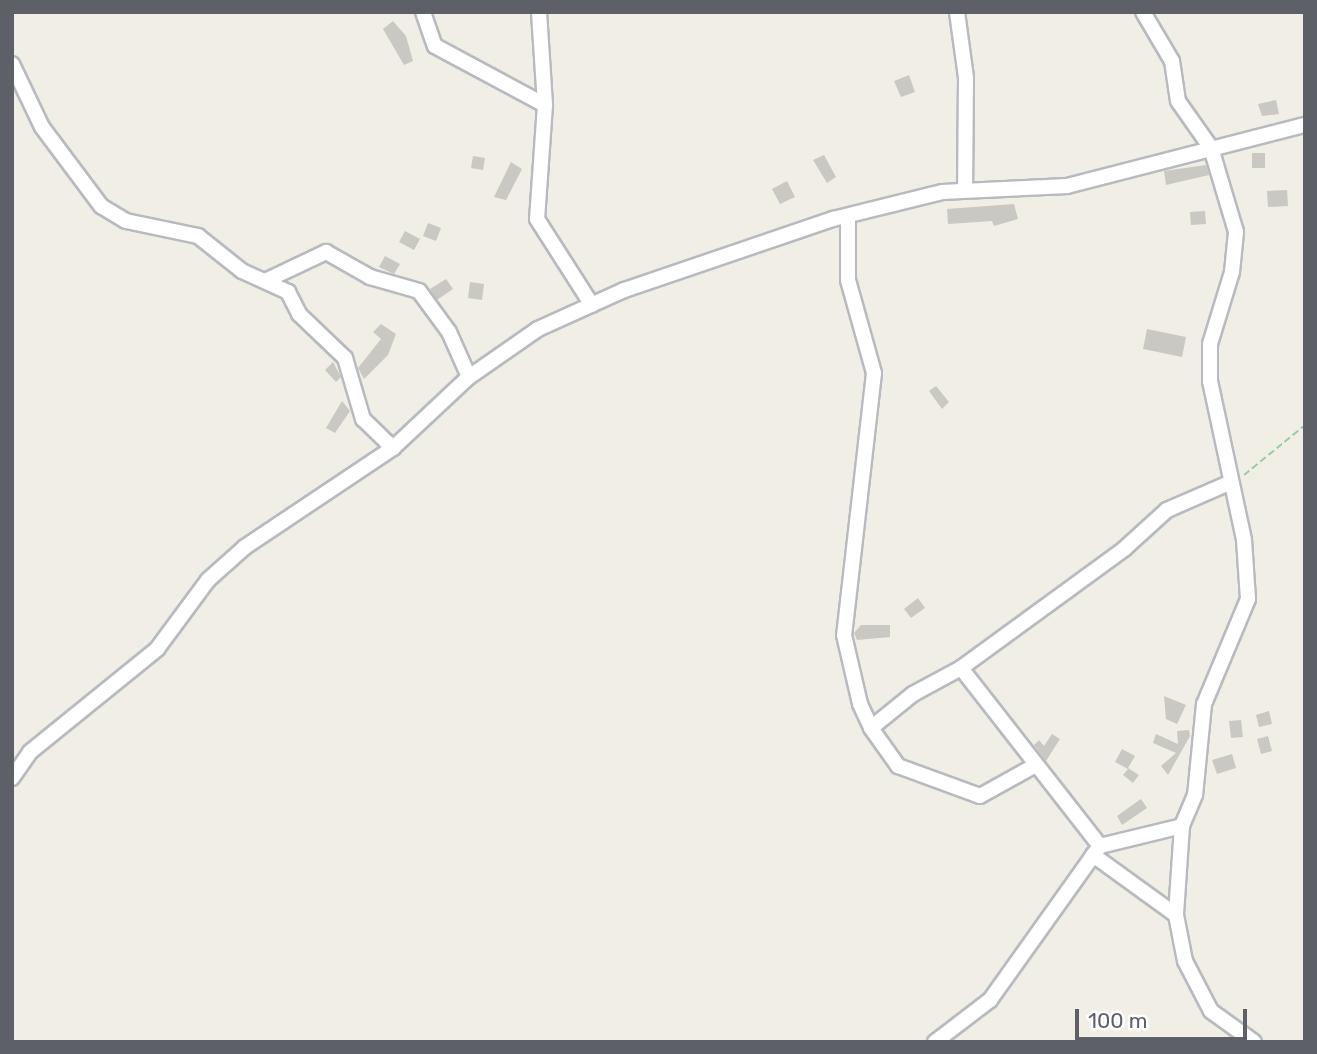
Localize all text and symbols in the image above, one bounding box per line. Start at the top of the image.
scale bar [1079,995,1250,1038]
text: 100 m [1088,1008,1147,1033]

